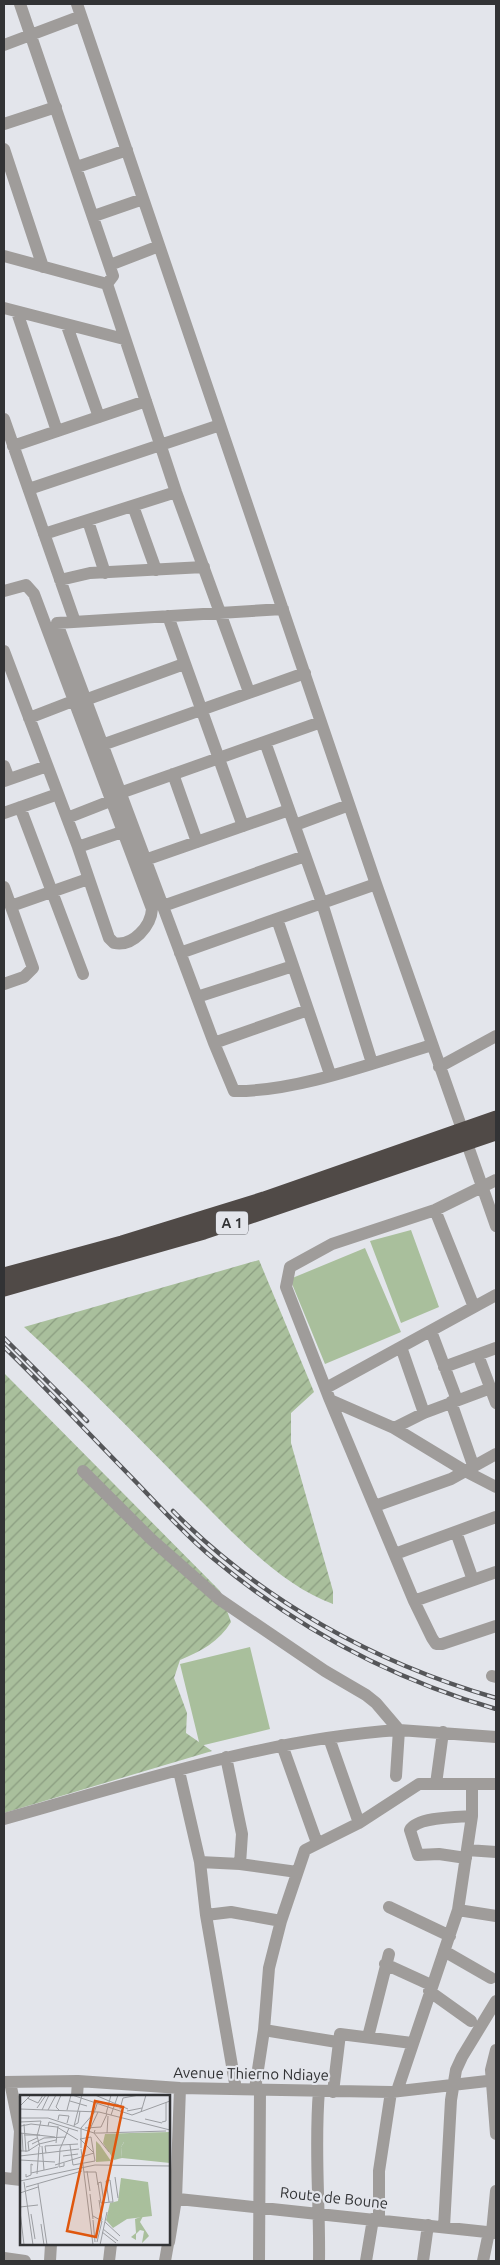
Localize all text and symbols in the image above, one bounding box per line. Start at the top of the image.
road number: A 1 [216,1212,248,1234]
street label: Avenue Thierno Ndiaye [173,2064,329,2083]
inset map [20,2095,170,2245]
street label: Route de Boune [279,2183,389,2212]

